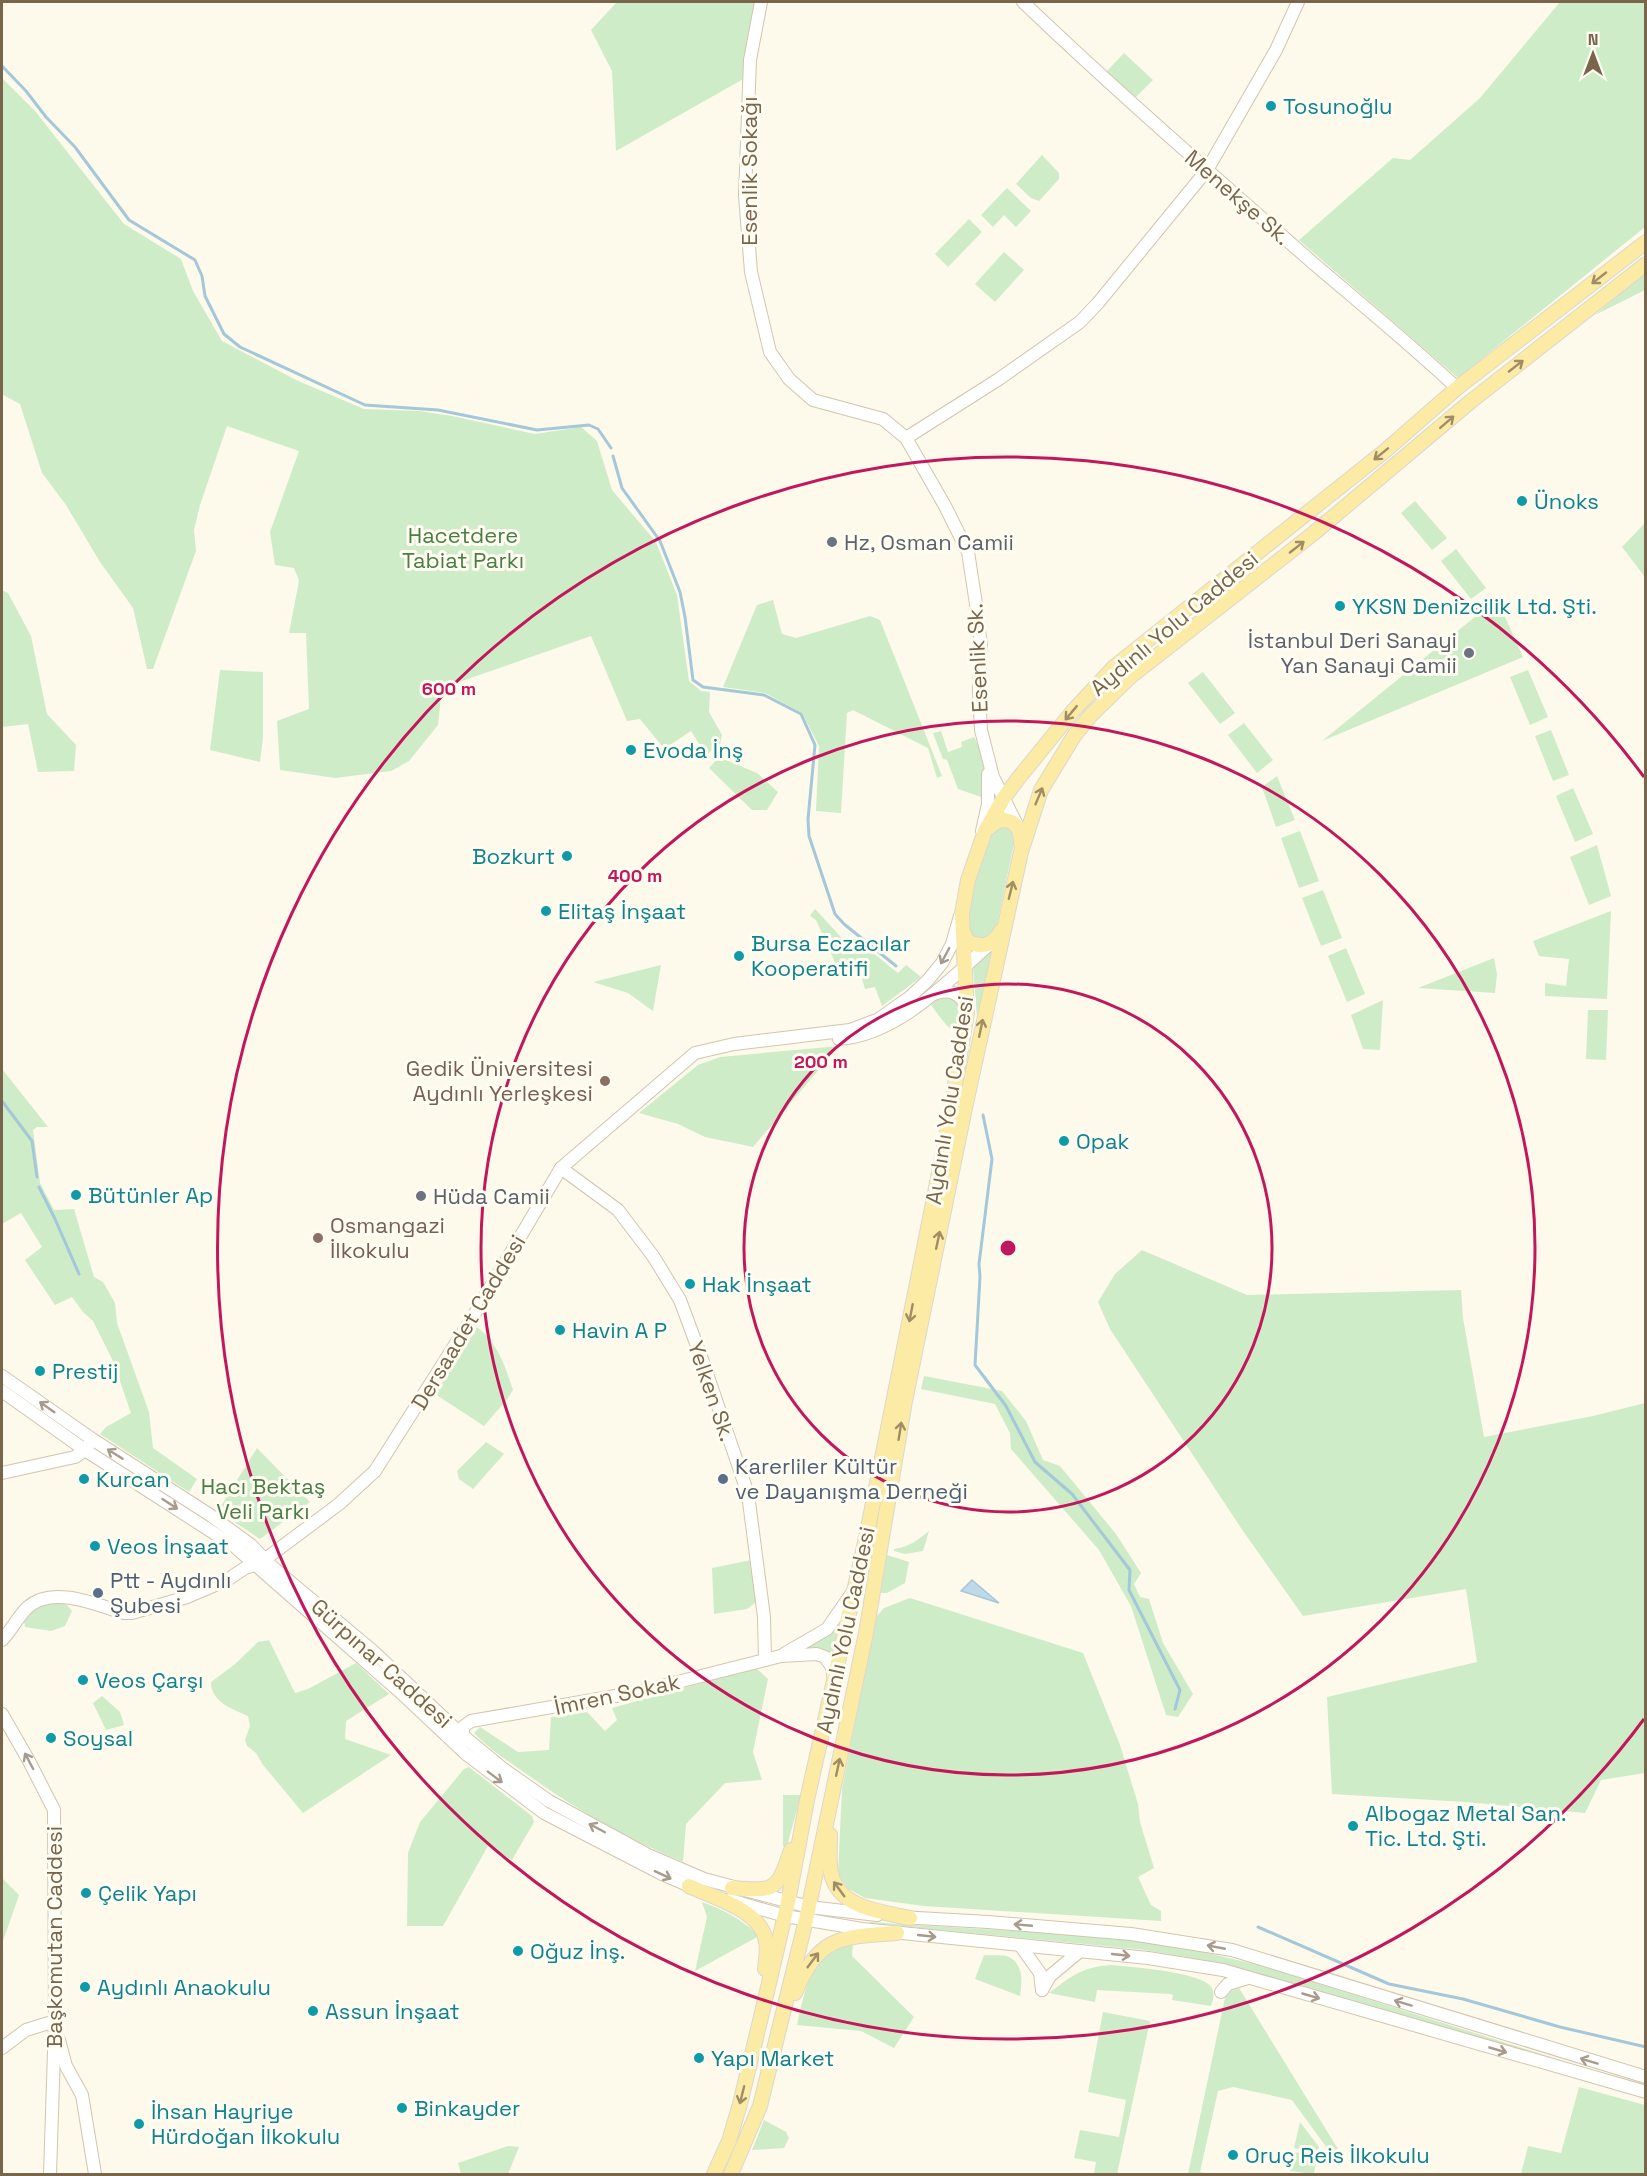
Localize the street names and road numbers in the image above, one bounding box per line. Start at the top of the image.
street label: Esenlik Sokağı [735,96,763,246]
street label: Menekşe Sk. [1179,143,1297,251]
street label: Aydınlı Yolu Caddesi [1084,544,1264,702]
street label: Esenlik Sk. [960,603,994,713]
street label: Aydınlı Yolu Caddesi [919,994,979,1206]
street label: Dersaadet Caddesi [405,1229,531,1415]
street label: Yelken Sk. [682,1337,742,1445]
street label: Aydınlı Yolu Caddesi [809,1524,881,1736]
street label: Gürpınar Caddesi [305,1592,459,1734]
street label: İmren Sokak [552,1667,682,1721]
street label: Başkomutan Caddesi [40,1826,68,2048]

